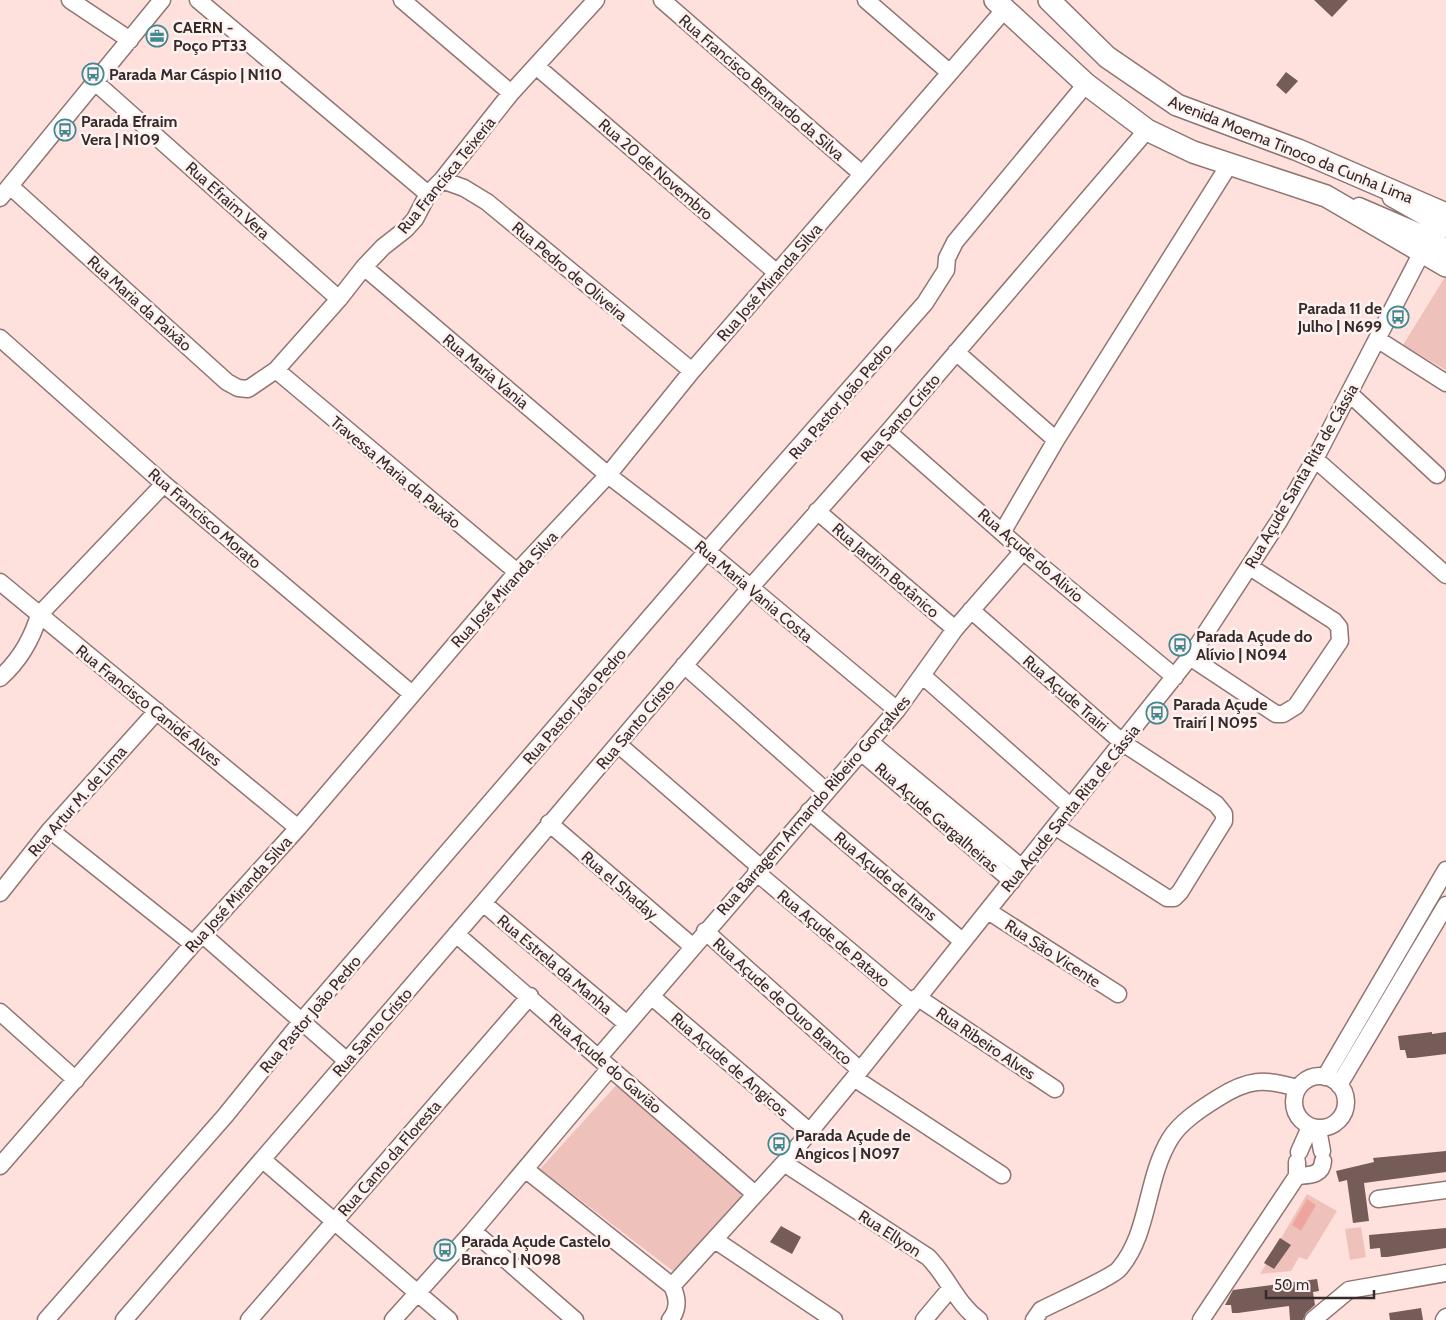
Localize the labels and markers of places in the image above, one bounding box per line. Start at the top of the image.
place label: CAERN - Poço PT33 [173,18,247,55]
office icon: CAERN - Poço PT33 [145,24,169,48]
bus stop icon: Parada Mar Cáspio | N110 [81,62,105,86]
place label: Parada Mar Cáspio | N110 [109,65,282,84]
place label: Parada Efraim Vera | N109 [81,112,178,149]
bus stop icon: Parada Efraim Vera | N109 [53,118,77,142]
place label: Parada 11 de Julho | N699 [1297,299,1382,336]
bus stop icon: Parada 11 de Julho | N699 [1386,305,1410,329]
place label: Parada Açude do Alívio | N094 [1196,627,1312,664]
bus stop icon: Parada Açude do Alívio | N094 [1168,633,1192,657]
place label: Parada Açude Trairí | N095 [1173,695,1267,732]
bus stop icon: Parada Açude Trairí | N095 [1145,701,1169,725]
place label: Parada Açude de Angicos | N097 [795,1126,910,1163]
bus stop icon: Parada Açude de Angicos | N097 [767,1132,791,1156]
place label: Parada Açude Castelo Branco | N098 [461,1232,611,1269]
bus stop icon: Parada Açude Castelo Branco | N098 [433,1238,457,1262]

